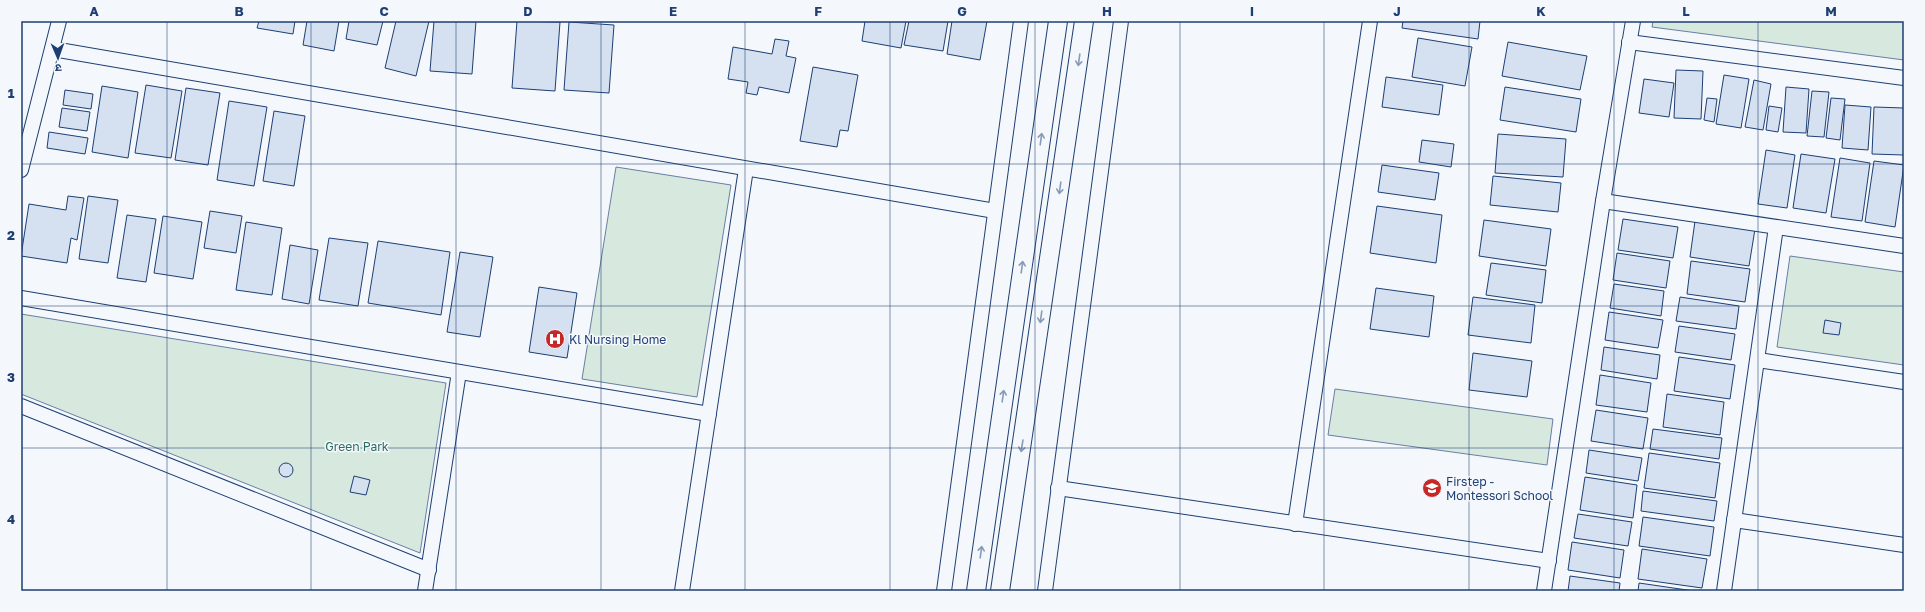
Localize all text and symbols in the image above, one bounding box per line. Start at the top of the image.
text: A [89,3,99,19]
text: B [234,3,244,19]
text: C [379,3,389,19]
text: D [523,3,533,19]
text: E [669,3,677,19]
text: F [814,3,822,19]
text: G [957,3,967,19]
text: H [1102,3,1112,19]
text: I [1250,3,1254,19]
text: J [1393,3,1401,19]
text: K [1536,3,1546,19]
text: L [1682,3,1690,19]
text: M [1825,3,1837,19]
north arrow [38,38,78,78]
one-way arrow [1075,53,1083,66]
text: उ [54,62,62,75]
text: 1 [8,85,15,101]
one-way arrow [1037,133,1045,146]
one-way arrow [1056,181,1064,194]
text: 2 [7,227,15,243]
one-way arrow [1018,261,1026,274]
one-way arrow [1037,310,1045,323]
hospital icon: Kl Nursing Home [544,328,566,350]
place label: Kl Nursing Home [569,332,666,347]
text: 3 [7,369,15,385]
one-way arrow [999,390,1007,403]
park label: Green Park [325,439,389,454]
one-way arrow [1018,439,1026,452]
place label: Firstep - Montessori School [1446,474,1553,503]
school or university icon: Firstep - Montessori School [1421,477,1443,499]
text: 4 [7,511,15,527]
one-way arrow [977,546,985,559]

